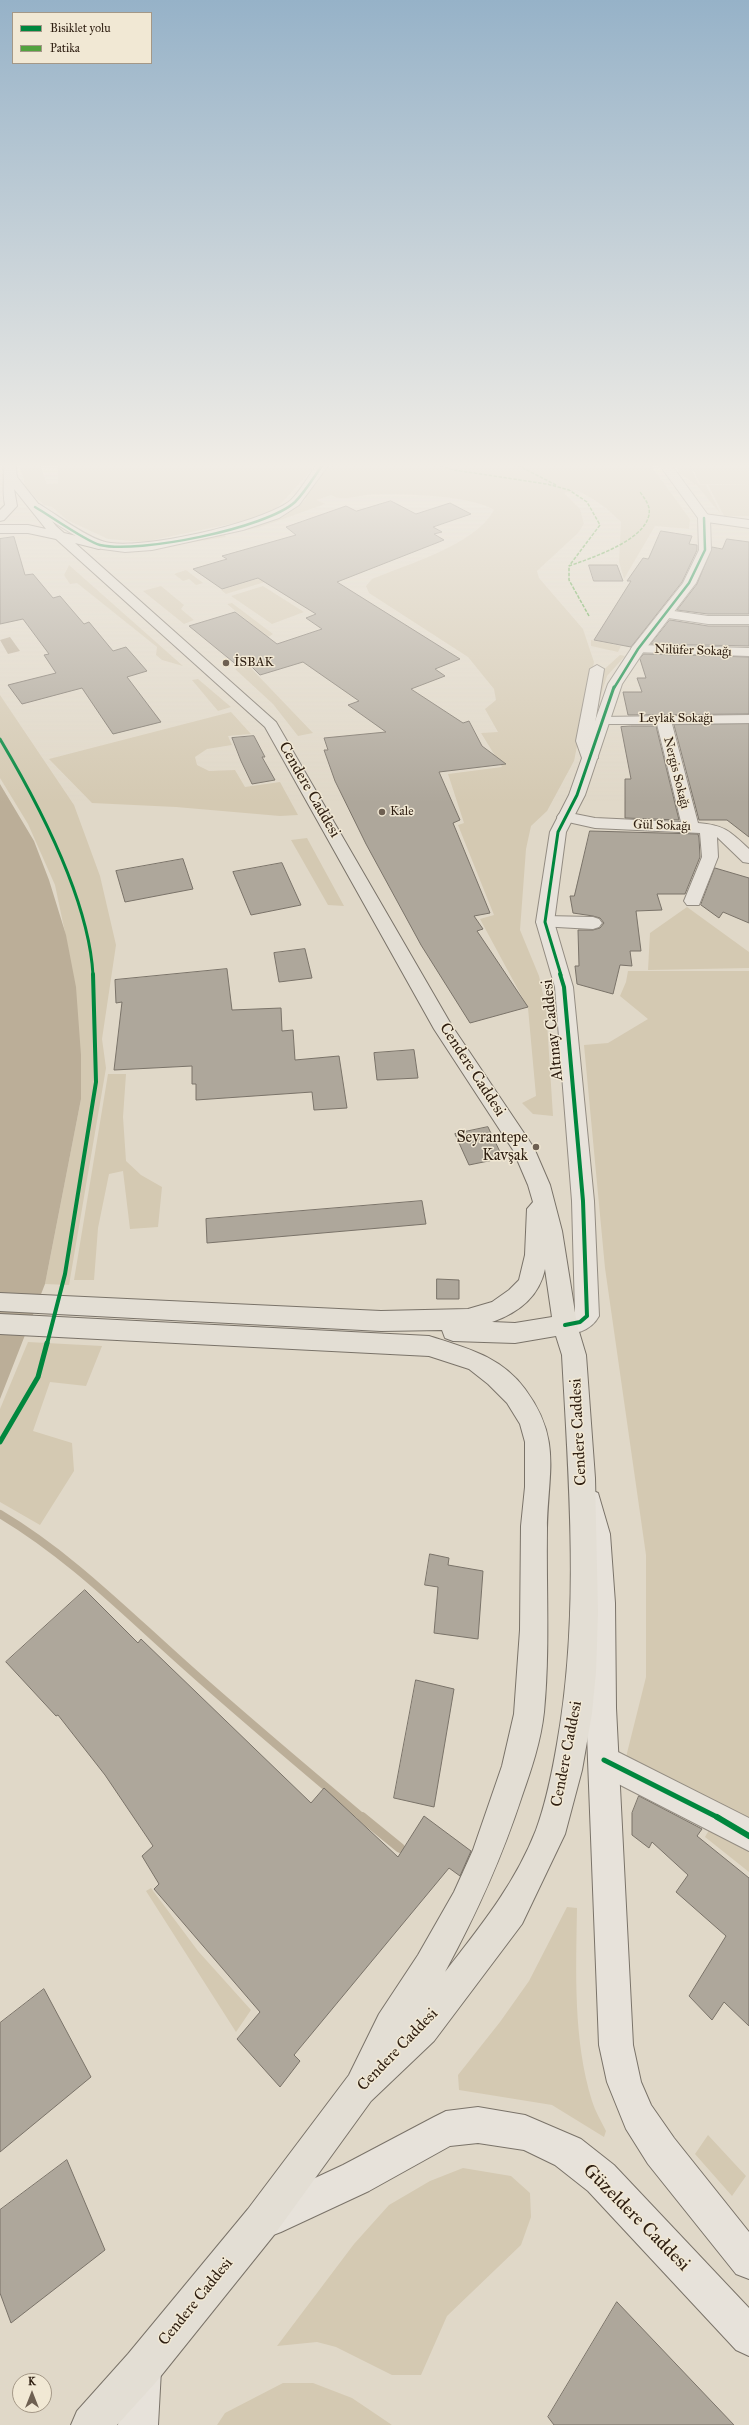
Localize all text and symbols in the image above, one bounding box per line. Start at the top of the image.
legend [12,12,152,64]
text: Bisiklet yolu [50,21,111,35]
text: Patika [50,41,80,55]
street label: Nilüfer Sokağı [654,642,732,660]
place label: İSBAK [234,655,274,671]
marker: İSBAK [221,658,231,668]
street label: Leylak Sokağı [639,711,713,727]
street label: Nergis Sokağı [660,735,692,811]
street label: Cendere Caddesi [274,739,344,841]
place label: Kale [390,804,414,820]
marker: Kale [377,807,387,817]
street label: Gül Sokağı [633,817,691,835]
street label: Altınay Caddesi [538,978,568,1082]
street label: Cendere Caddesi [435,1020,509,1120]
place label: Seyrantepe Kavşak [456,1128,528,1166]
marker: Seyrantepe Kavşak [531,1142,541,1152]
street label: Cendere Caddesi [567,1378,591,1486]
street label: Cendere Caddesi [547,1699,587,1809]
street label: Cendere Caddesi [354,2005,442,2095]
street label: Güzeldere Caddesi [578,2160,694,2276]
street label: Cendere Caddesi [155,2254,237,2350]
north arrow [12,2373,52,2413]
text: K [28,2375,36,2388]

